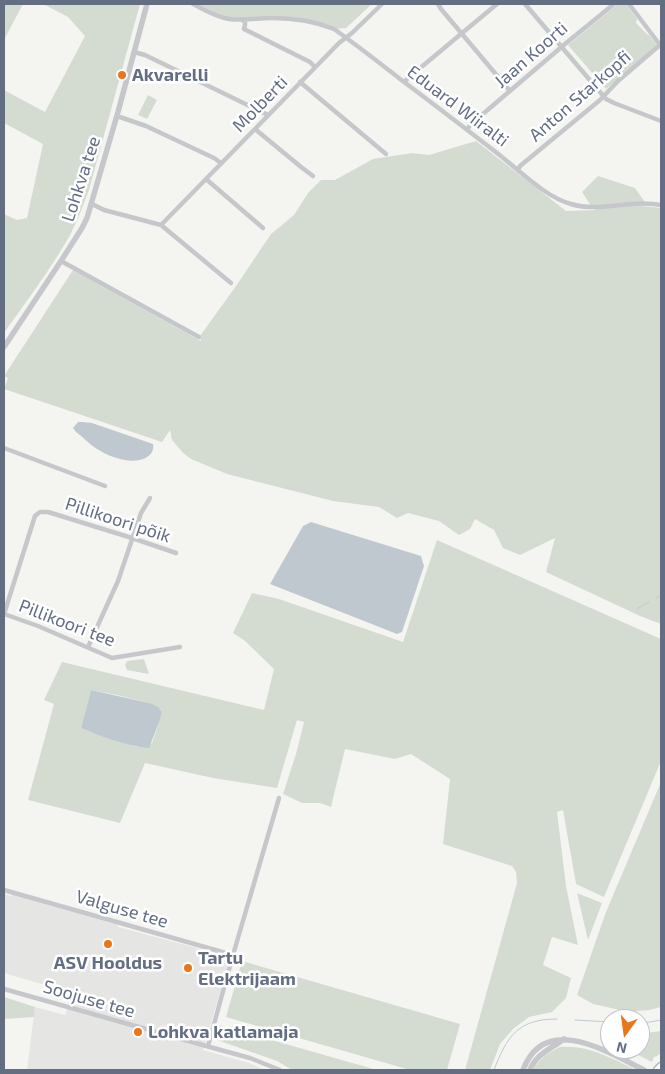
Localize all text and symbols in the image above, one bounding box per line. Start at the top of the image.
street label: Jaan Koorti [490,17,572,93]
street label: Anton Starkopfi [525,46,635,146]
street label: Eduard Wiiralti [403,61,513,151]
place label: Akvarelli [132,64,209,86]
marker: Akvarelli [116,69,128,81]
street label: Molberti [228,71,292,137]
street label: Lohkva tee [57,134,105,224]
street label: Pillikoori põik [63,493,173,547]
street label: Pillikoori tee [16,595,118,651]
street label: Valguse tee [73,886,171,932]
marker: ASV Hooldus [102,938,114,950]
place label: Tartu Elektrijaam [198,947,296,990]
place label: ASV Hooldus [54,952,162,974]
marker: Tartu Elektrijaam [182,962,194,974]
street label: Soojuse tee [41,976,137,1022]
north arrow [600,1009,650,1059]
place label: Lohkva katlamaja [148,1021,299,1043]
marker: Lohkva katlamaja [132,1026,144,1038]
text: N [615,1039,628,1058]

